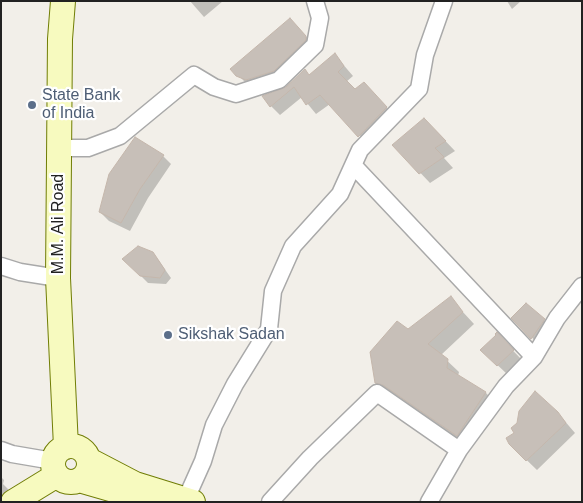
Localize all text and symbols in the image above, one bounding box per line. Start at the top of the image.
place label: State Bank of India [42,86,120,124]
marker: State Bank of India [26,99,38,111]
street label: M.M. Ali Road [49,174,69,274]
place label: Sikshak Sadan [178,325,285,345]
marker: Sikshak Sadan [162,329,174,341]

